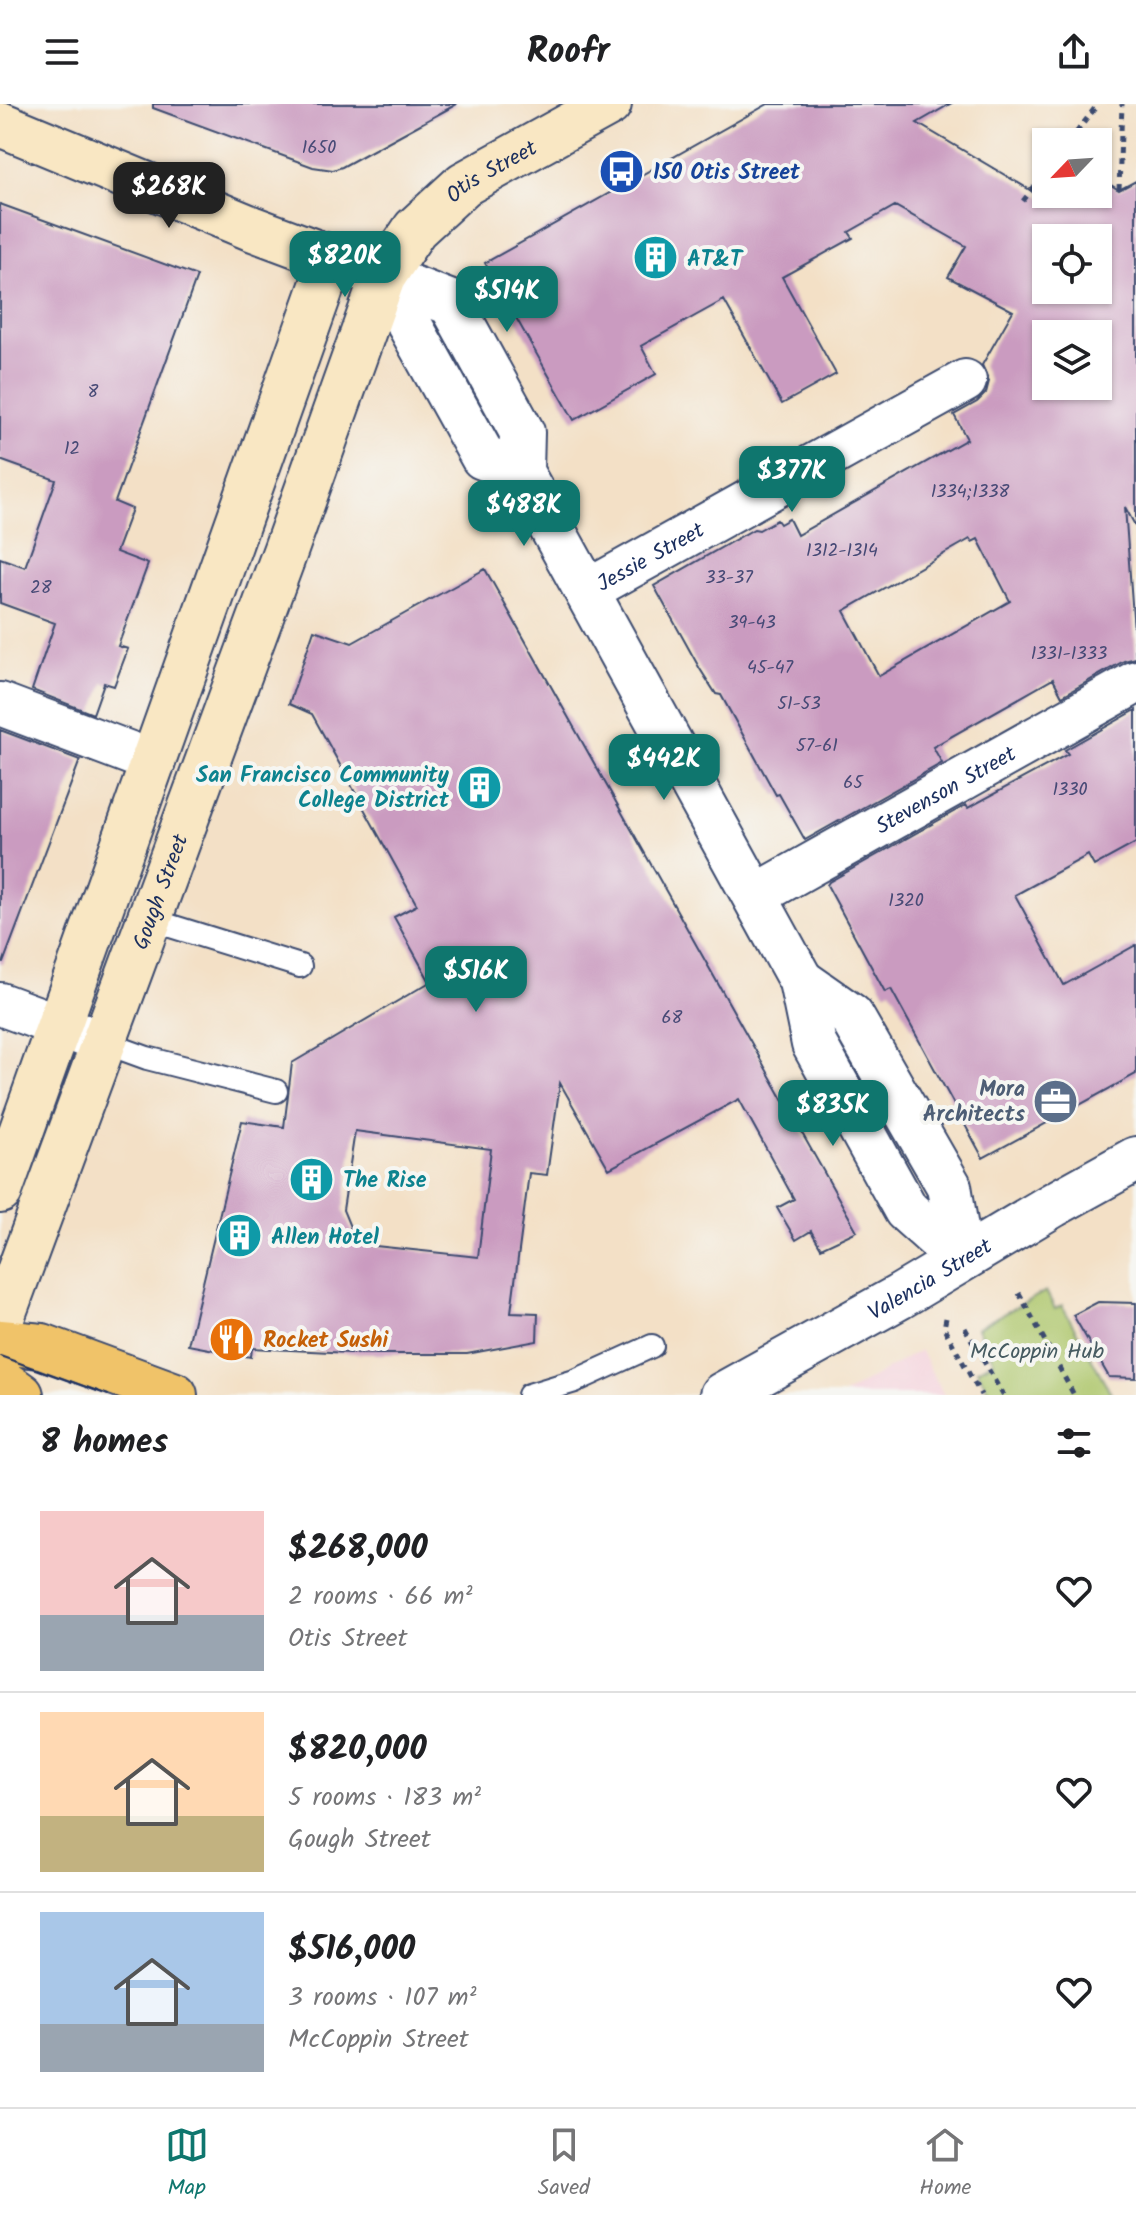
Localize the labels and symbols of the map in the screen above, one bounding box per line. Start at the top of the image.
north arrow [1032,128,1112,208]
street label: Otis Street [439,132,545,213]
house number: 1650 [302,134,336,163]
bus stop icon: 150 Otis Street [598,147,646,195]
place label: 150 Otis Street [653,156,801,191]
pin: $268K [113,162,225,230]
pin: $820K [289,231,401,299]
building icon: AT&T [632,234,680,282]
place label: AT&T [687,243,744,278]
pin: $514K [451,266,563,334]
house number: 8 [88,378,99,407]
house number: 12 [64,435,80,464]
pin: $377K [736,446,848,514]
house number: 1334;1338 [931,478,1009,507]
pin: $488K [468,480,580,548]
street label: Jessie Street [591,514,712,602]
house number: 1312-1314 [806,537,878,566]
house number: 33-37 [705,564,753,593]
house number: 28 [30,574,52,603]
house number: 39-43 [728,609,776,638]
house number: 1331-1333 [1031,640,1107,669]
house number: 45-47 [747,654,794,683]
house number: 51-53 [777,690,821,719]
house number: 57-61 [796,732,838,761]
pin: $442K [608,734,720,802]
street label: Stevenson Street [869,738,1024,845]
place label: San Francisco Community College District [196,759,450,819]
building icon: San Francisco Community College District [456,763,504,811]
house number: 65 [843,769,864,798]
house number: 1330 [1052,776,1088,805]
street label: Gough Street [124,829,199,955]
house number: 1320 [888,887,924,916]
pin: $516K [420,946,532,1014]
house number: 68 [662,1004,683,1033]
place label: Mora Architects [923,1073,1026,1133]
office icon: Mora Architects [1032,1077,1080,1125]
pin: $835K [777,1080,889,1148]
building icon: The Rise [288,1155,336,1203]
place label: The Rise [343,1164,427,1199]
building icon: Allen Hotel [216,1212,264,1260]
place label: Allen Hotel [271,1221,379,1256]
street label: Valencia Street [862,1230,1000,1331]
restaurant icon: Rocket Sushi [208,1315,256,1363]
place label: Rocket Sushi [263,1324,389,1359]
park label: McCoppin Hub [970,1335,1104,1370]

